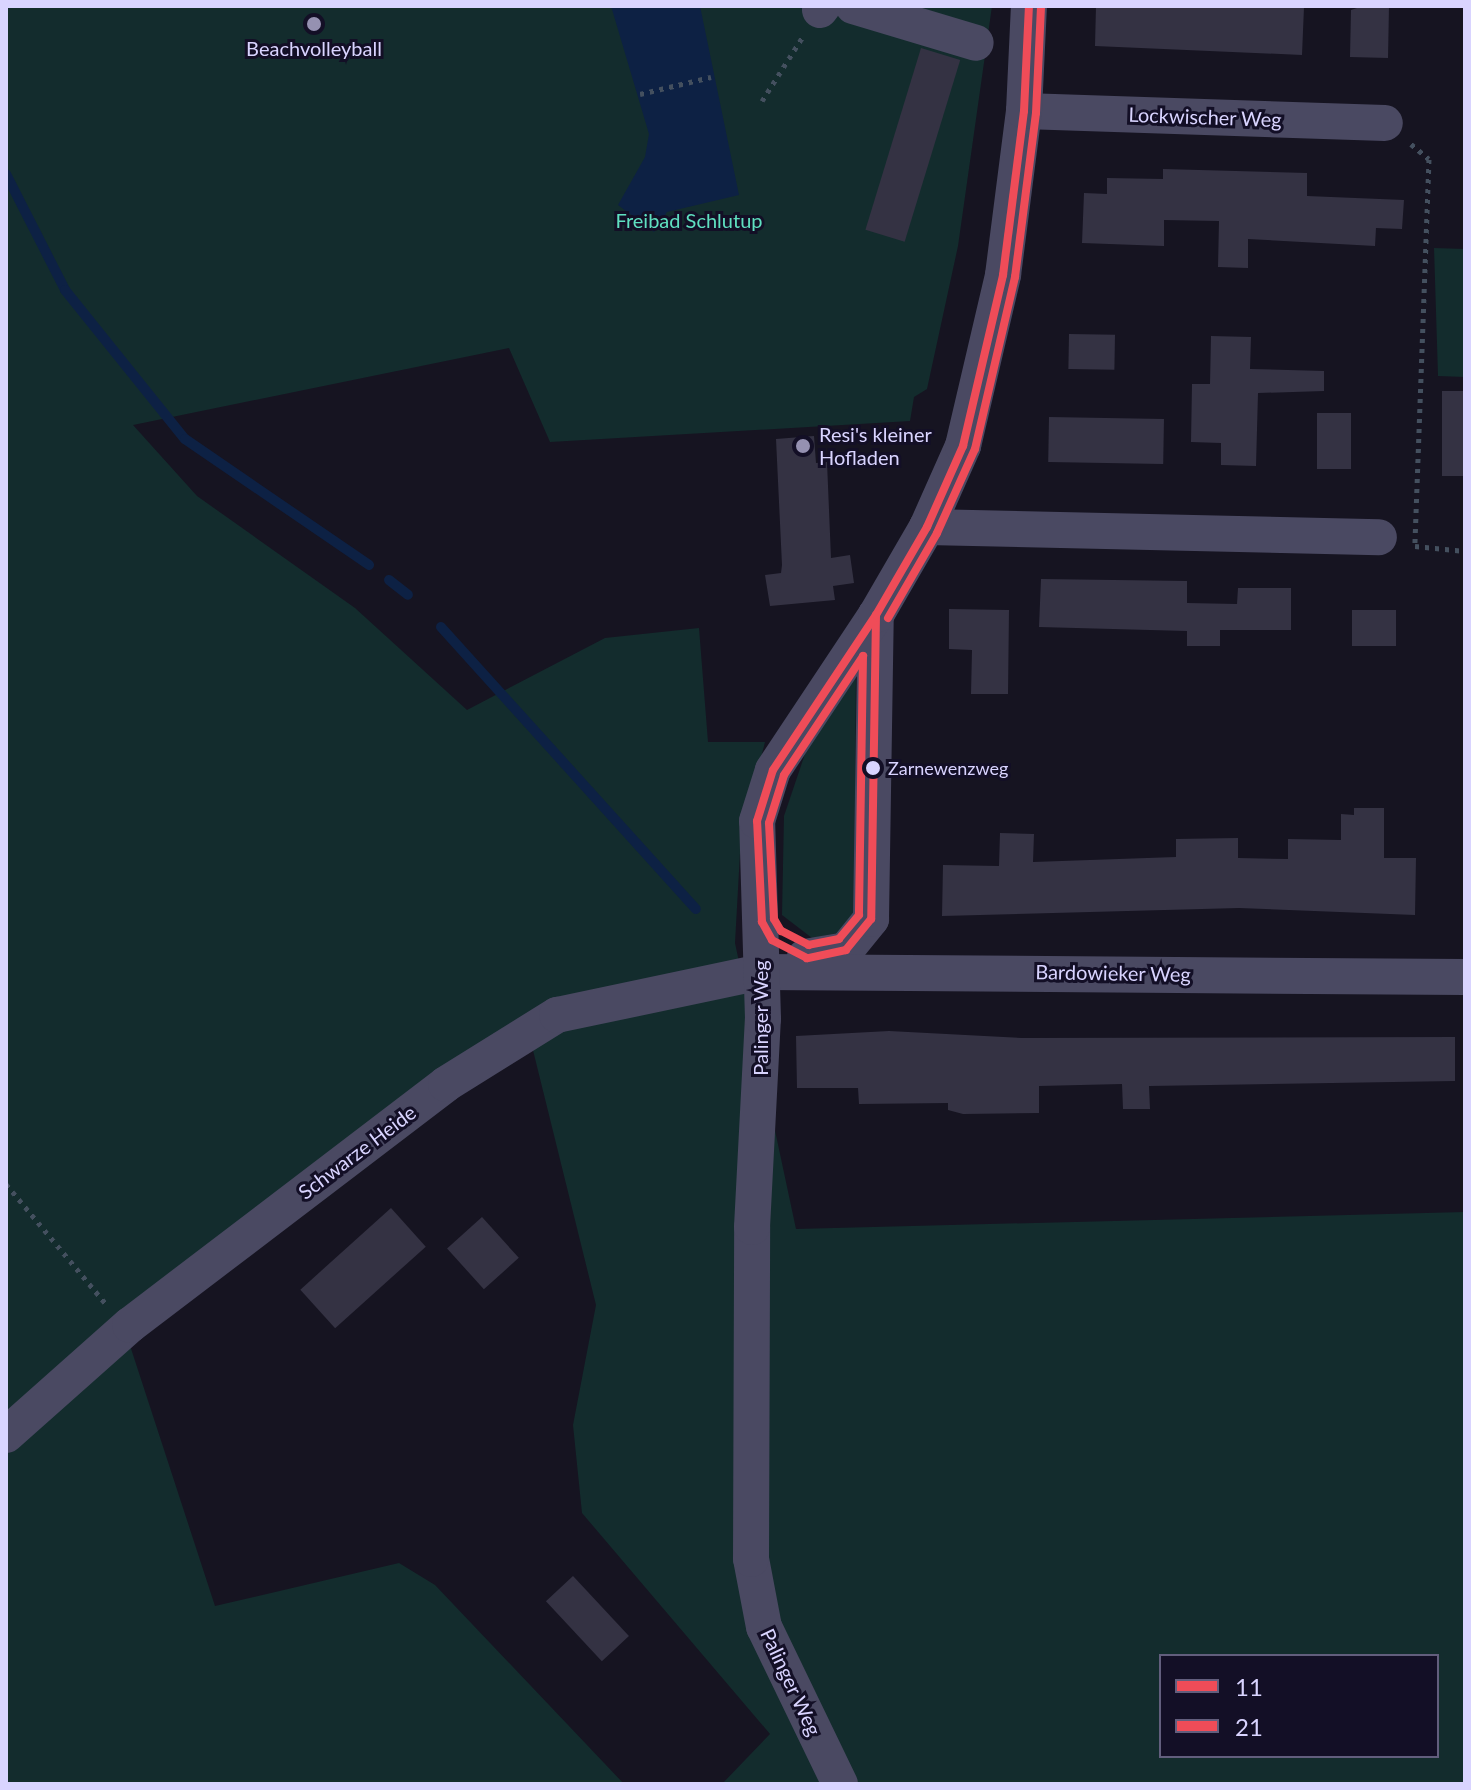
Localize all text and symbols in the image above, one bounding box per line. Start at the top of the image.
marker: Beachvolleyball [305,15,323,33]
place label: Beachvolleyball [246,36,382,60]
street label: Lockwischer Weg [1128,102,1282,132]
park label: Freibad Schlutup [615,208,763,232]
place label: Resi's kleiner Hofladen [819,422,932,469]
marker: Resi's kleiner Hofladen [794,437,812,455]
place label: Zarnewenzweg [888,757,1008,779]
marker: Zarnewenzweg [865,760,881,776]
street label: Palinger Weg [748,960,772,1076]
street label: Bardowieker Weg [1035,960,1191,986]
street label: Schwarze Heide [294,1100,420,1204]
street label: Palinger Weg [756,1624,826,1740]
legend [1159,1654,1439,1758]
text: 11 [1235,1672,1263,1701]
text: 21 [1235,1712,1263,1741]

